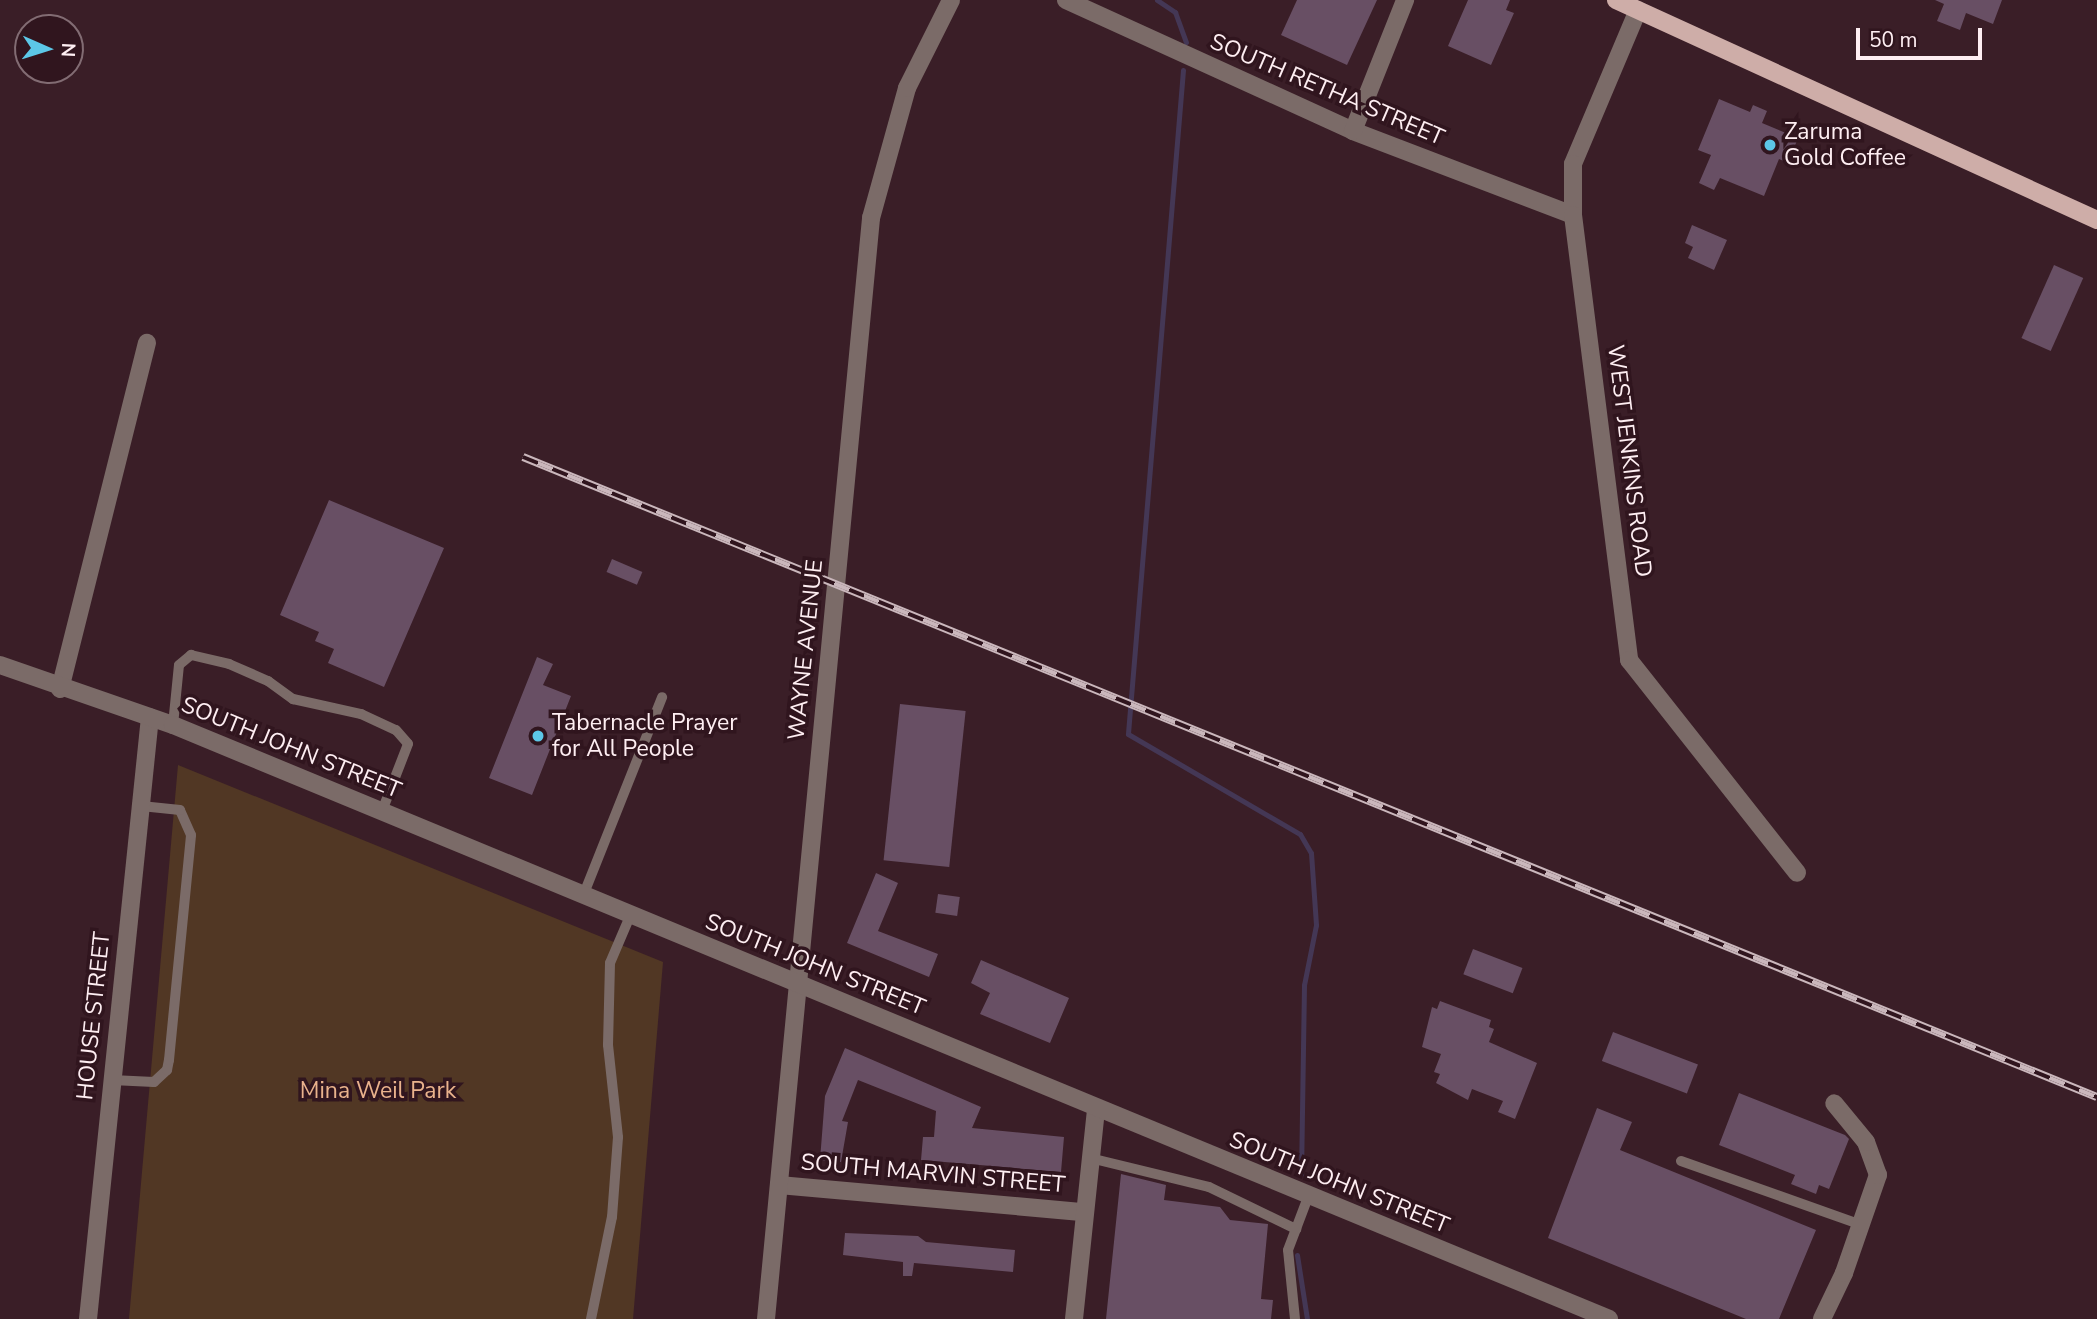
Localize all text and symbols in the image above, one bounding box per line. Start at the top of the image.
north arrow [14,14,84,84]
scale bar [1859,14,1985,58]
text: 50 m [1869,26,1918,54]
street label: SOUTH RETHA STREET [1206,28,1448,152]
text: N [55,42,81,58]
place label: Zaruma Gold Coffee [1784,118,1906,172]
marker: Zaruma Gold Coffee [1762,137,1778,153]
street label: WEST JENKINS ROAD [1601,343,1657,579]
street label: WAYNE AVENUE [783,558,829,742]
street label: SOUTH JOHN STREET [177,691,405,805]
place label: Tabernacle Prayer for All People [552,709,738,763]
marker: Tabernacle Prayer for All People [530,728,546,744]
street label: SOUTH JOHN STREET [701,908,929,1022]
street label: HOUSE STREET [71,931,117,1101]
park label: Mina Weil Park [300,1077,456,1105]
street label: SOUTH JOHN STREET [1225,1126,1453,1240]
street label: SOUTH MARVIN STREET [800,1149,1066,1199]

